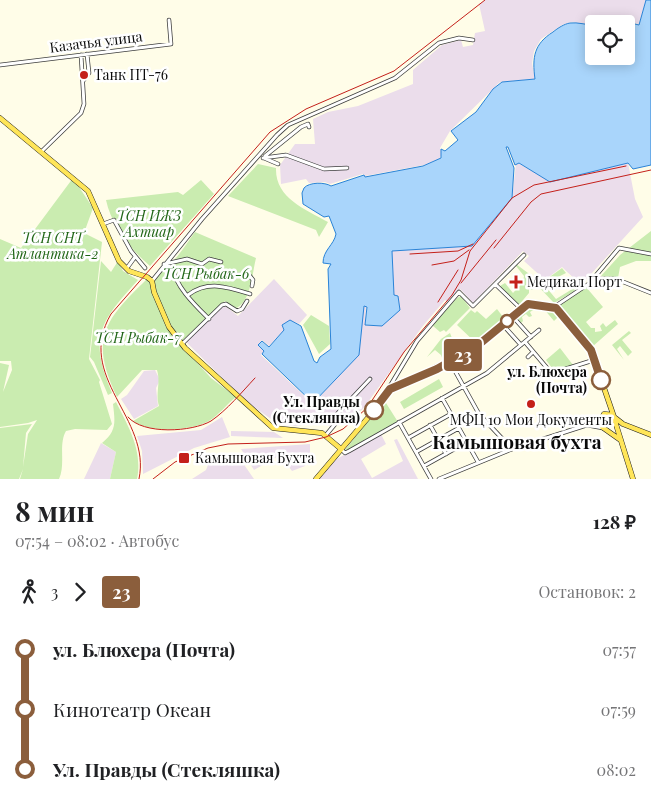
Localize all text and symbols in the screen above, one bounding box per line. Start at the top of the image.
map controls [585,15,635,65]
button: locate [585,15,635,65]
street label: Казачья улица [48,26,144,57]
place label: Танк ПТ-76 [94,65,168,84]
marker: Танк ПТ-76 [78,69,90,81]
park label: ТСН ИЖЗ Ахтиар [117,206,181,241]
park label: ТСН СНТ Атлантика-2 [6,228,99,263]
park label: ТСН Рыбак-6 [163,264,250,283]
place label: Медикал Порт [527,272,622,291]
marker: Медикал Порт [509,275,523,289]
unlabelled marker [500,314,514,328]
park label: ТСН Рыбак-7 [95,328,182,347]
line badge: 23 [440,339,486,371]
text: 23 [454,343,472,367]
place label: ул. Блюхера (Почта) [506,362,588,397]
marker: ул. Блюхера (Почта) [591,370,611,390]
place label: Ул. Правды (Стекляшка) [273,392,360,427]
marker: МФЦ 10 Мои Документы [525,398,537,410]
marker: Ул. Правды (Стекляшка) [364,400,384,420]
place label: МФЦ 10 Мои Документы [450,410,613,429]
district label: Камышовая бухта [432,428,602,454]
place label: Камышовая Бухта [195,448,314,467]
marker: Камышовая Бухта [177,451,191,465]
text: 8 мин [15,492,94,529]
text: 128 ₽ [593,508,636,534]
text: 07:54 – 08:02 · Автобус [15,530,179,551]
icon: walk [15,578,43,606]
icon: forward [66,578,94,606]
text: 23 [112,580,130,604]
text: 3 [51,581,58,602]
text: Остановок: 2 [538,581,636,602]
text: ул. Блюхера (Почта) [53,636,235,662]
text: 07:57 [603,639,636,660]
text: Кинотеатр Океан [53,696,211,722]
text: 07:59 [601,699,636,720]
text: Ул. Правды (Стекляшка) [53,756,280,782]
text: 08:02 [597,759,636,780]

